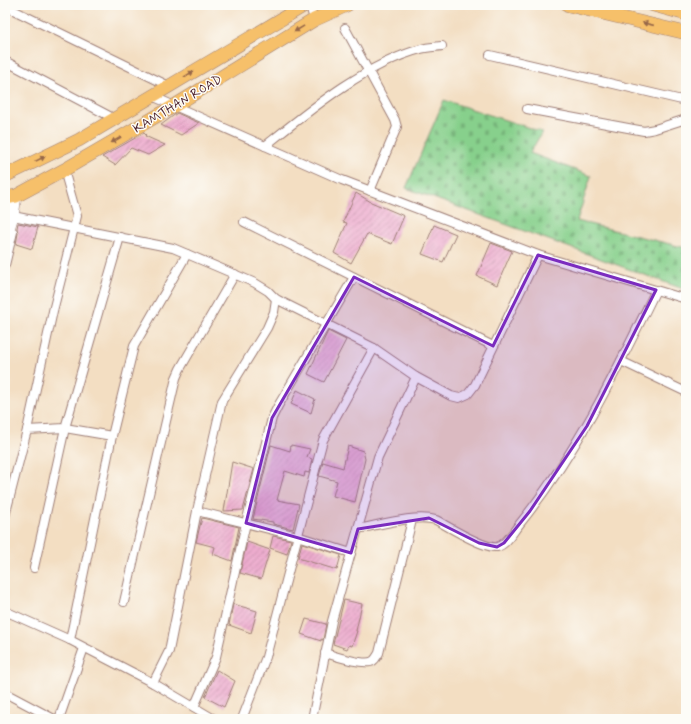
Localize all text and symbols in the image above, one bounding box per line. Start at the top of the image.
one-way arrow [642,21,654,27]
one-way arrow [294,25,305,33]
one-way arrow [183,70,195,77]
street label: KAMTHAN ROAD [130,71,225,138]
one-way arrow [110,136,122,143]
one-way arrow [35,156,46,162]

